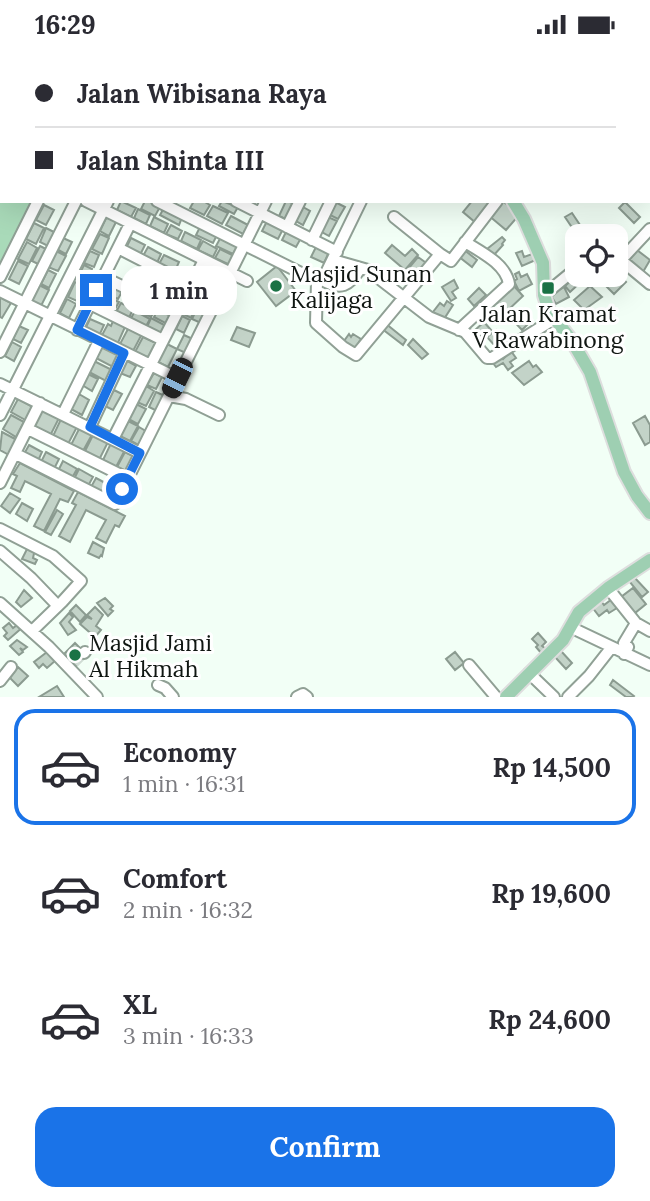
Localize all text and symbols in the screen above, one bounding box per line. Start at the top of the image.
text: 16:29 [35,8,96,41]
text: Jalan Wibisana Raya [77,77,327,110]
text: Jalan Shinta III [77,144,265,177]
map controls [565,224,628,287]
button: locate [565,224,628,287]
place label: Masjid Sunan Kalijaga [290,259,432,314]
callout: 1 min [120,265,236,315]
route end [80,274,112,306]
text: 1 min [150,276,208,305]
marker: Masjid Sunan Kalijaga [268,278,284,294]
marker: Jalan Kramat V Rawabinong [540,280,556,296]
place label: Jalan Kramat V Rawabinong [471,299,625,354]
car [159,355,196,401]
route start [106,473,138,505]
place label: Masjid Jami Al Hikmah [88,628,212,683]
marker: Masjid Jami Al Hikmah [67,647,83,663]
icon: car [39,736,102,799]
text: Economy [123,736,236,769]
text: Rp 14,500 [492,751,611,784]
text: 1 min · 16:31 [123,769,245,798]
icon: car [39,862,102,925]
text: Comfort [123,862,227,895]
text: Rp 19,600 [491,877,611,910]
text: 2 min · 16:32 [123,895,253,924]
icon: car [39,988,102,1051]
text: XL [123,988,157,1021]
text: Rp 24,600 [488,1003,611,1036]
text: 3 min · 16:33 [123,1021,254,1050]
button: Confirm [35,1107,615,1187]

